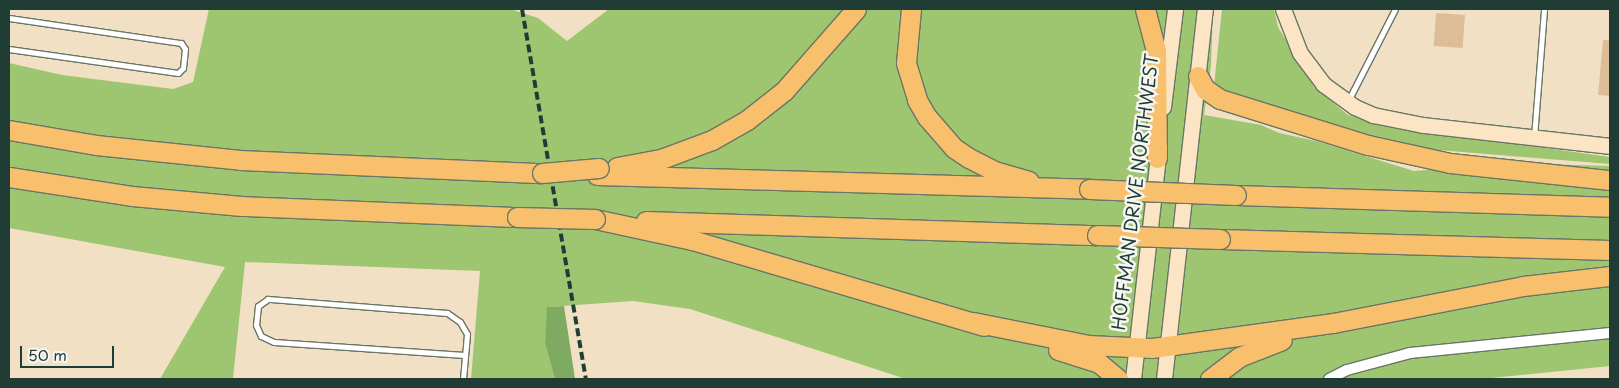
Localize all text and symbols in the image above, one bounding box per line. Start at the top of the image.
street label: HOFFMAN DRIVE NORTHWEST [1107,52,1163,332]
scale bar [22,336,116,368]
text: 50 m [28,343,67,366]

